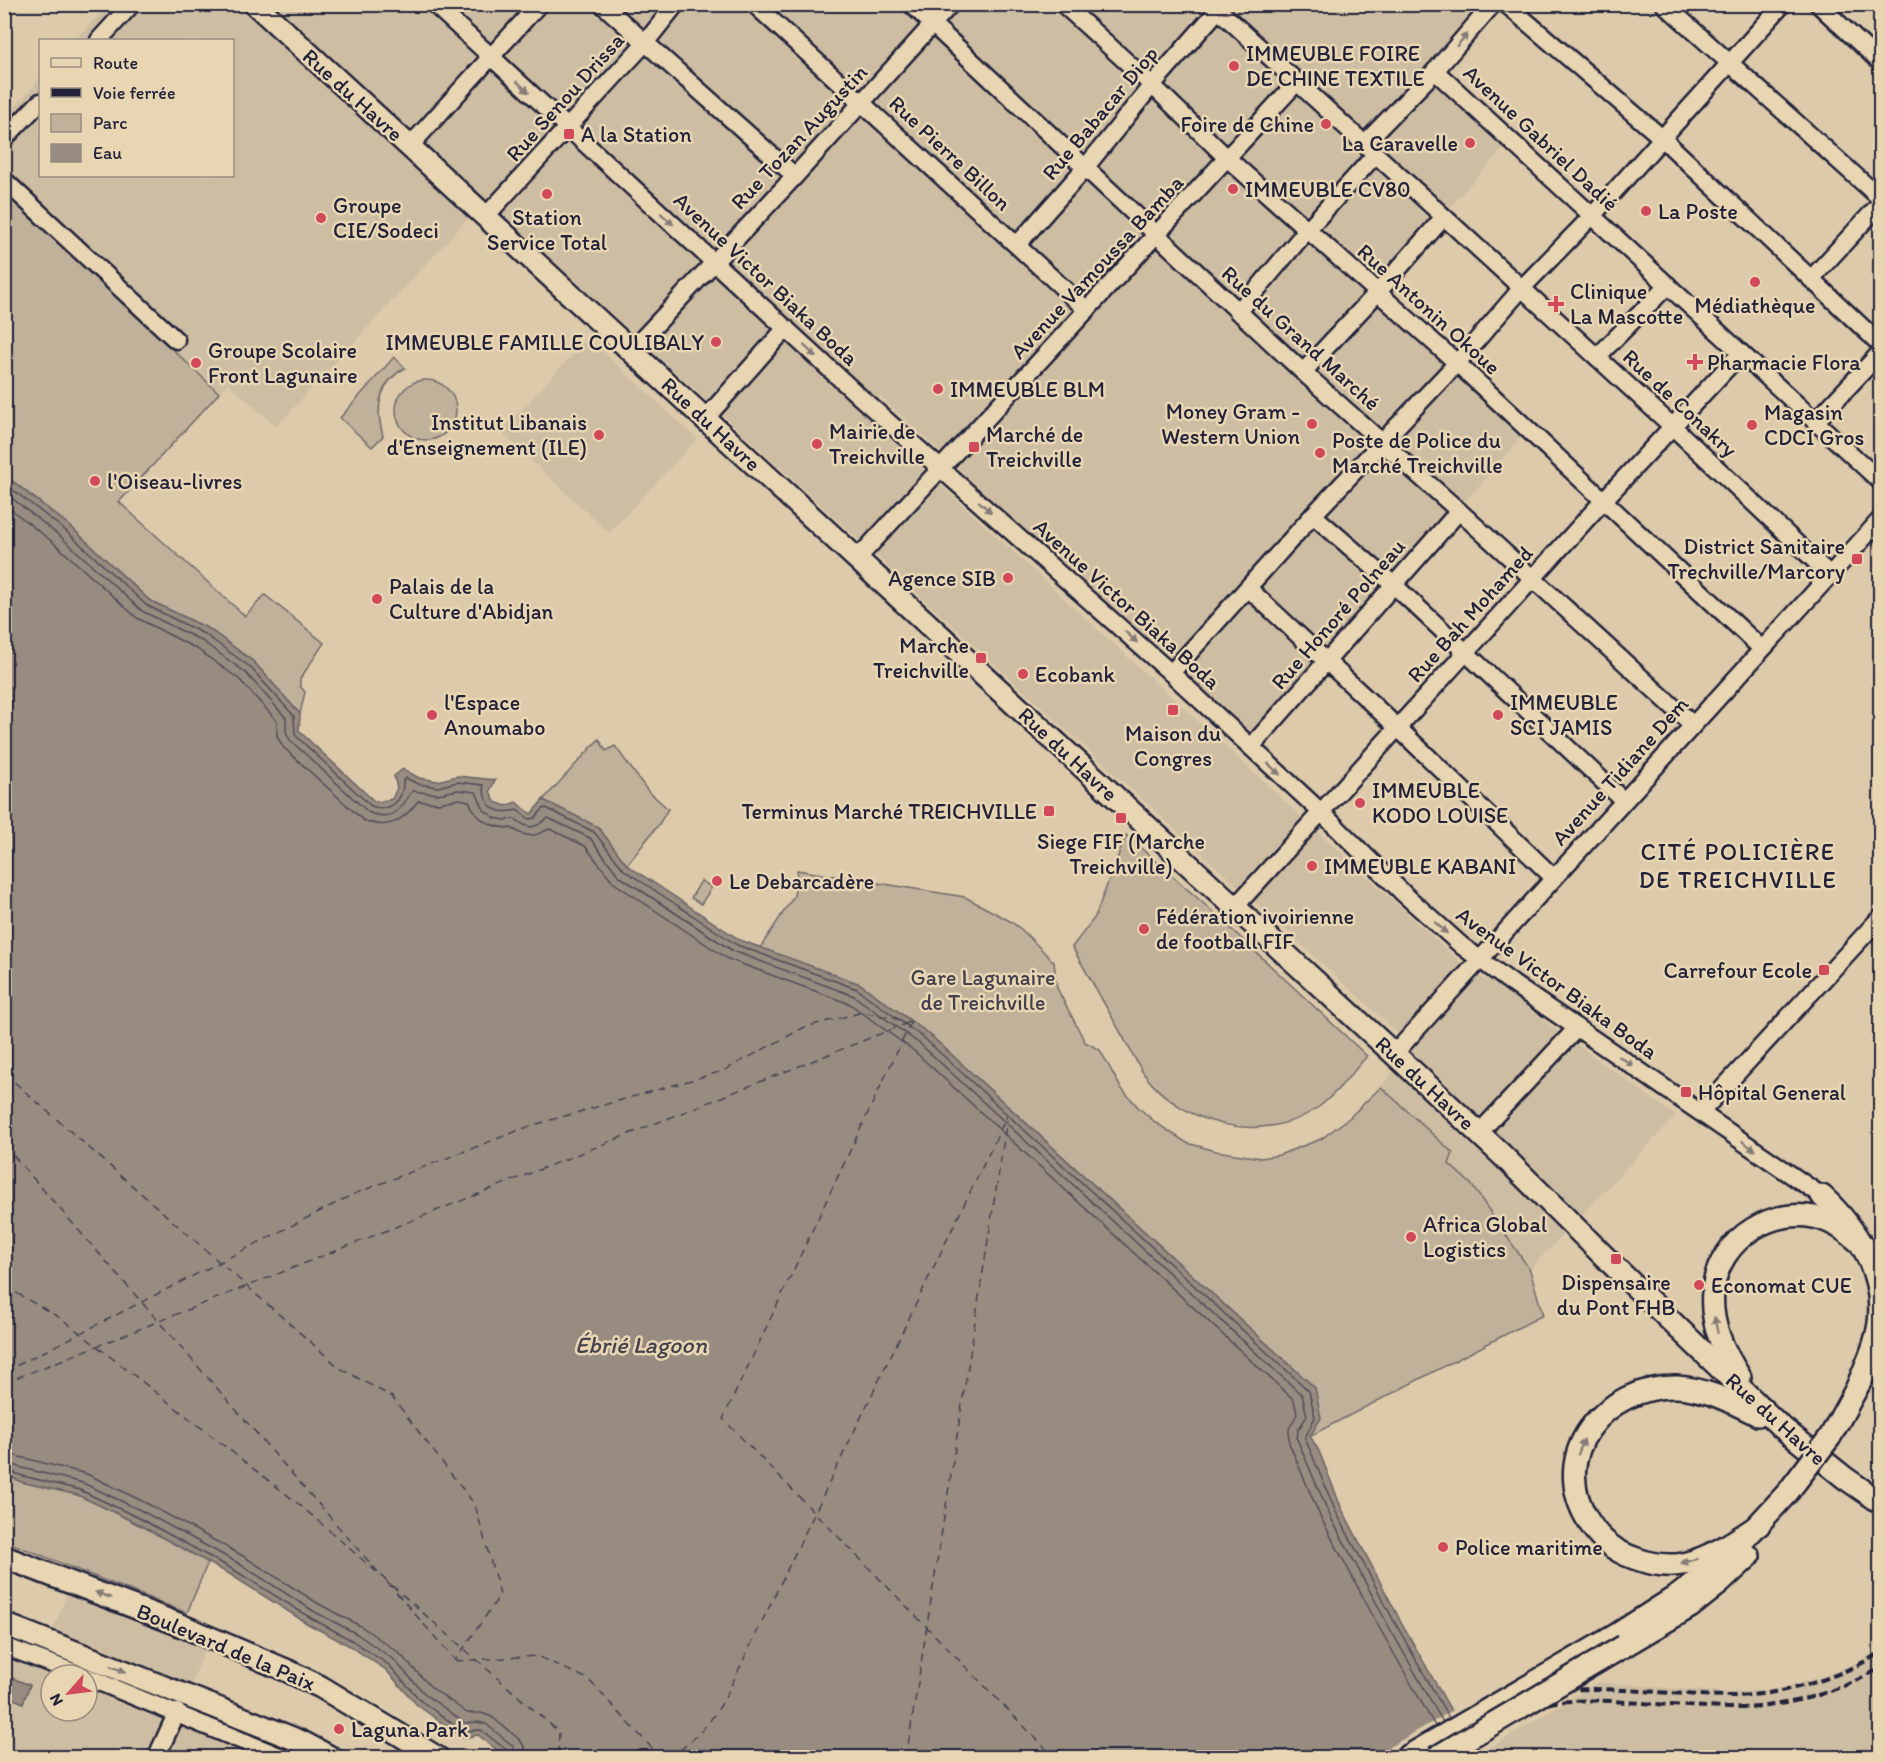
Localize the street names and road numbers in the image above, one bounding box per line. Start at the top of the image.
street label: Rue Senou Drissa [500,27,630,167]
street label: Rue Babacar Diop [1036,40,1164,186]
street label: Rue du Havre [297,43,409,147]
street label: Rue Tozan Augustin [725,58,873,215]
street label: Avenue Gabriel Dadié [1458,59,1624,217]
street label: Rue Pierre Billon [883,90,1017,217]
street label: Avenue Vamoussa Bamba [1005,169,1190,365]
street label: Avenue Victor Biaka Boda [668,186,864,372]
street label: Rue Antonin Okoue [1352,238,1506,380]
street label: Rue du Grand Marché [1216,260,1386,416]
street label: Rue de Conakry [1617,343,1743,463]
street label: Rue du Havre [656,371,766,477]
street label: Avenue Victor Biaka Boda [1028,513,1227,696]
street label: Rue Honoré Polneau [1265,533,1411,695]
street label: Rue Bah Mohamed [1402,540,1538,688]
street label: Avenue Tidiane Dem [1546,691,1694,851]
street label: Rue du Havre [1013,701,1123,807]
street label: Avenue Victor Biaka Boda [1451,901,1663,1065]
street label: Rue du Havre [1370,1030,1480,1136]
street label: Rue du Havre [1720,1367,1832,1471]
street label: Boulevard de la Paix [133,1597,319,1697]

